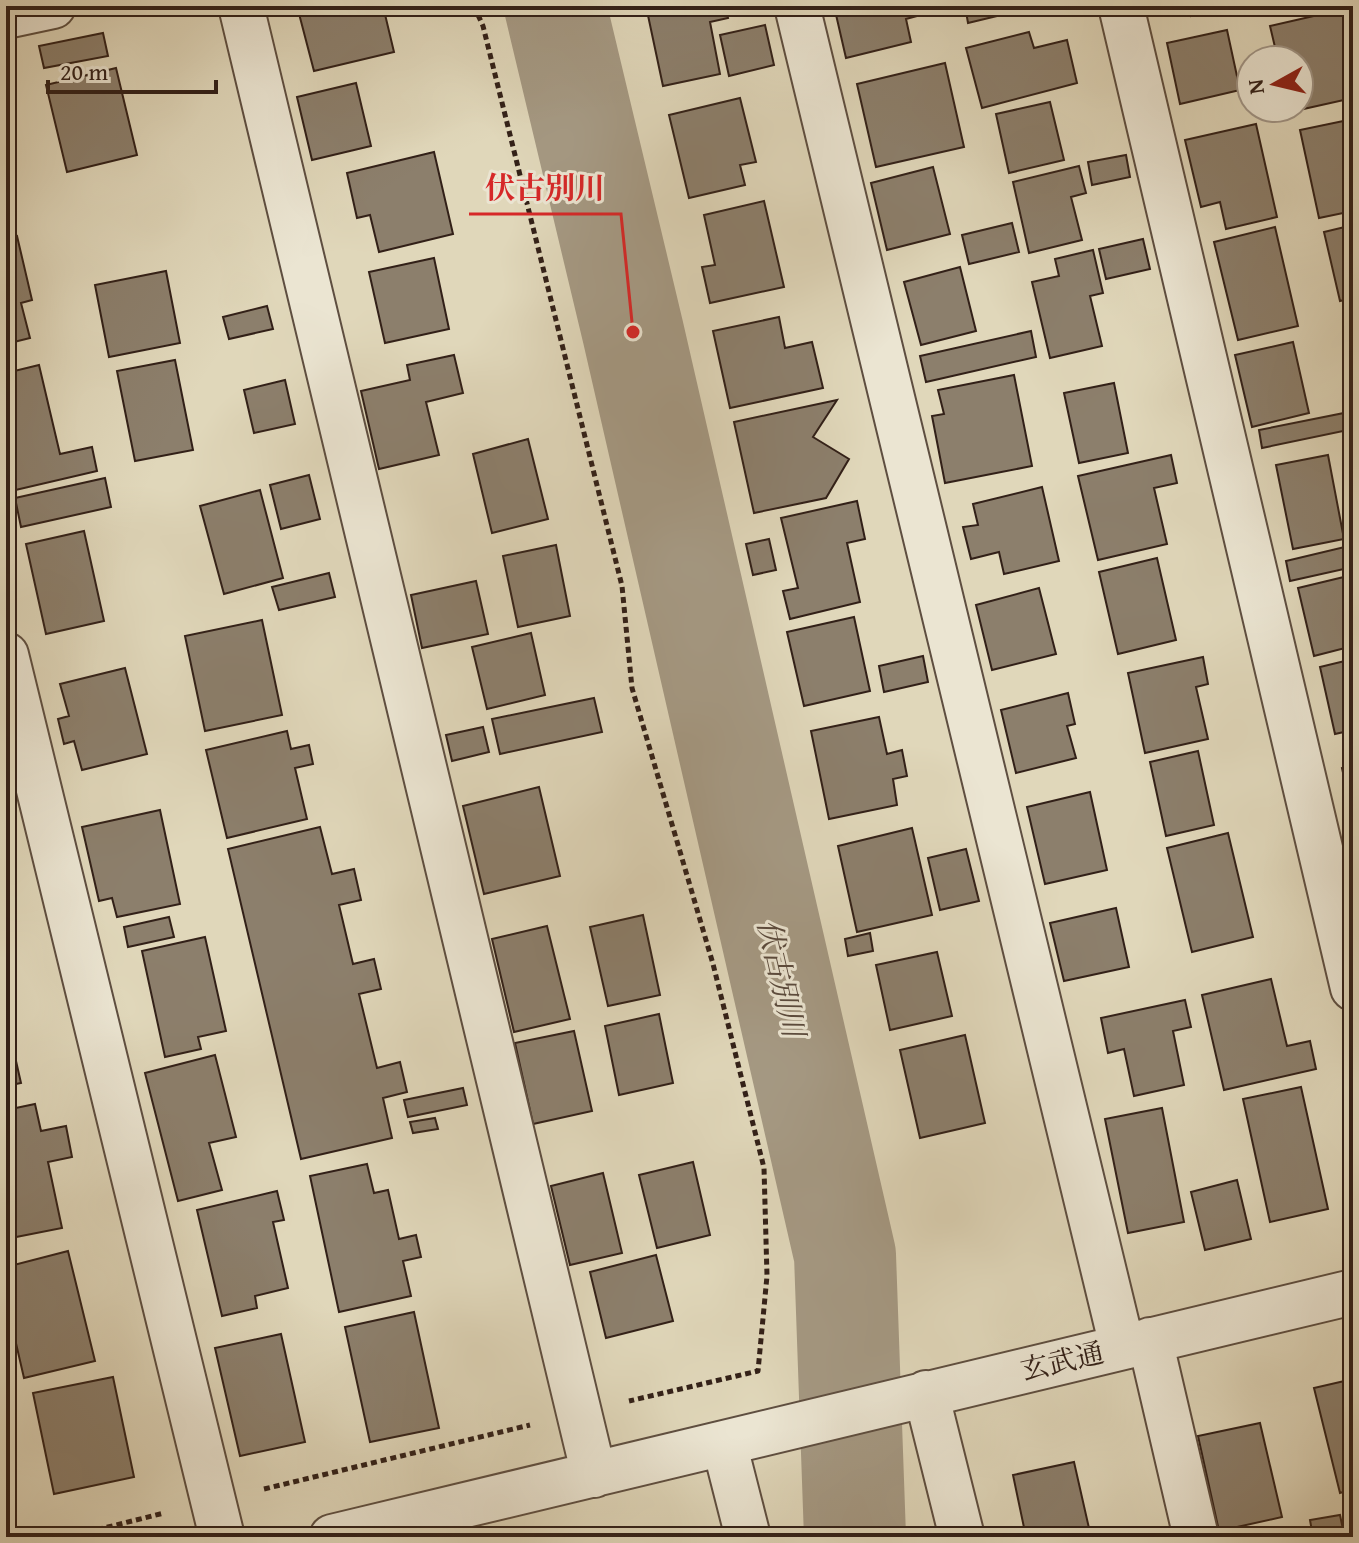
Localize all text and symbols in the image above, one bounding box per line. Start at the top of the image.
scale bar [48,44,216,94]
north arrow [1235,44,1315,124]
text: 20 m [60,54,108,89]
text: N [1238,77,1272,96]
callout: 伏古別川 [469,160,621,214]
text: 伏古別川 [485,165,605,209]
water label: 伏古別川 [747,914,818,1044]
street label: 玄武通 [1016,1331,1107,1390]

